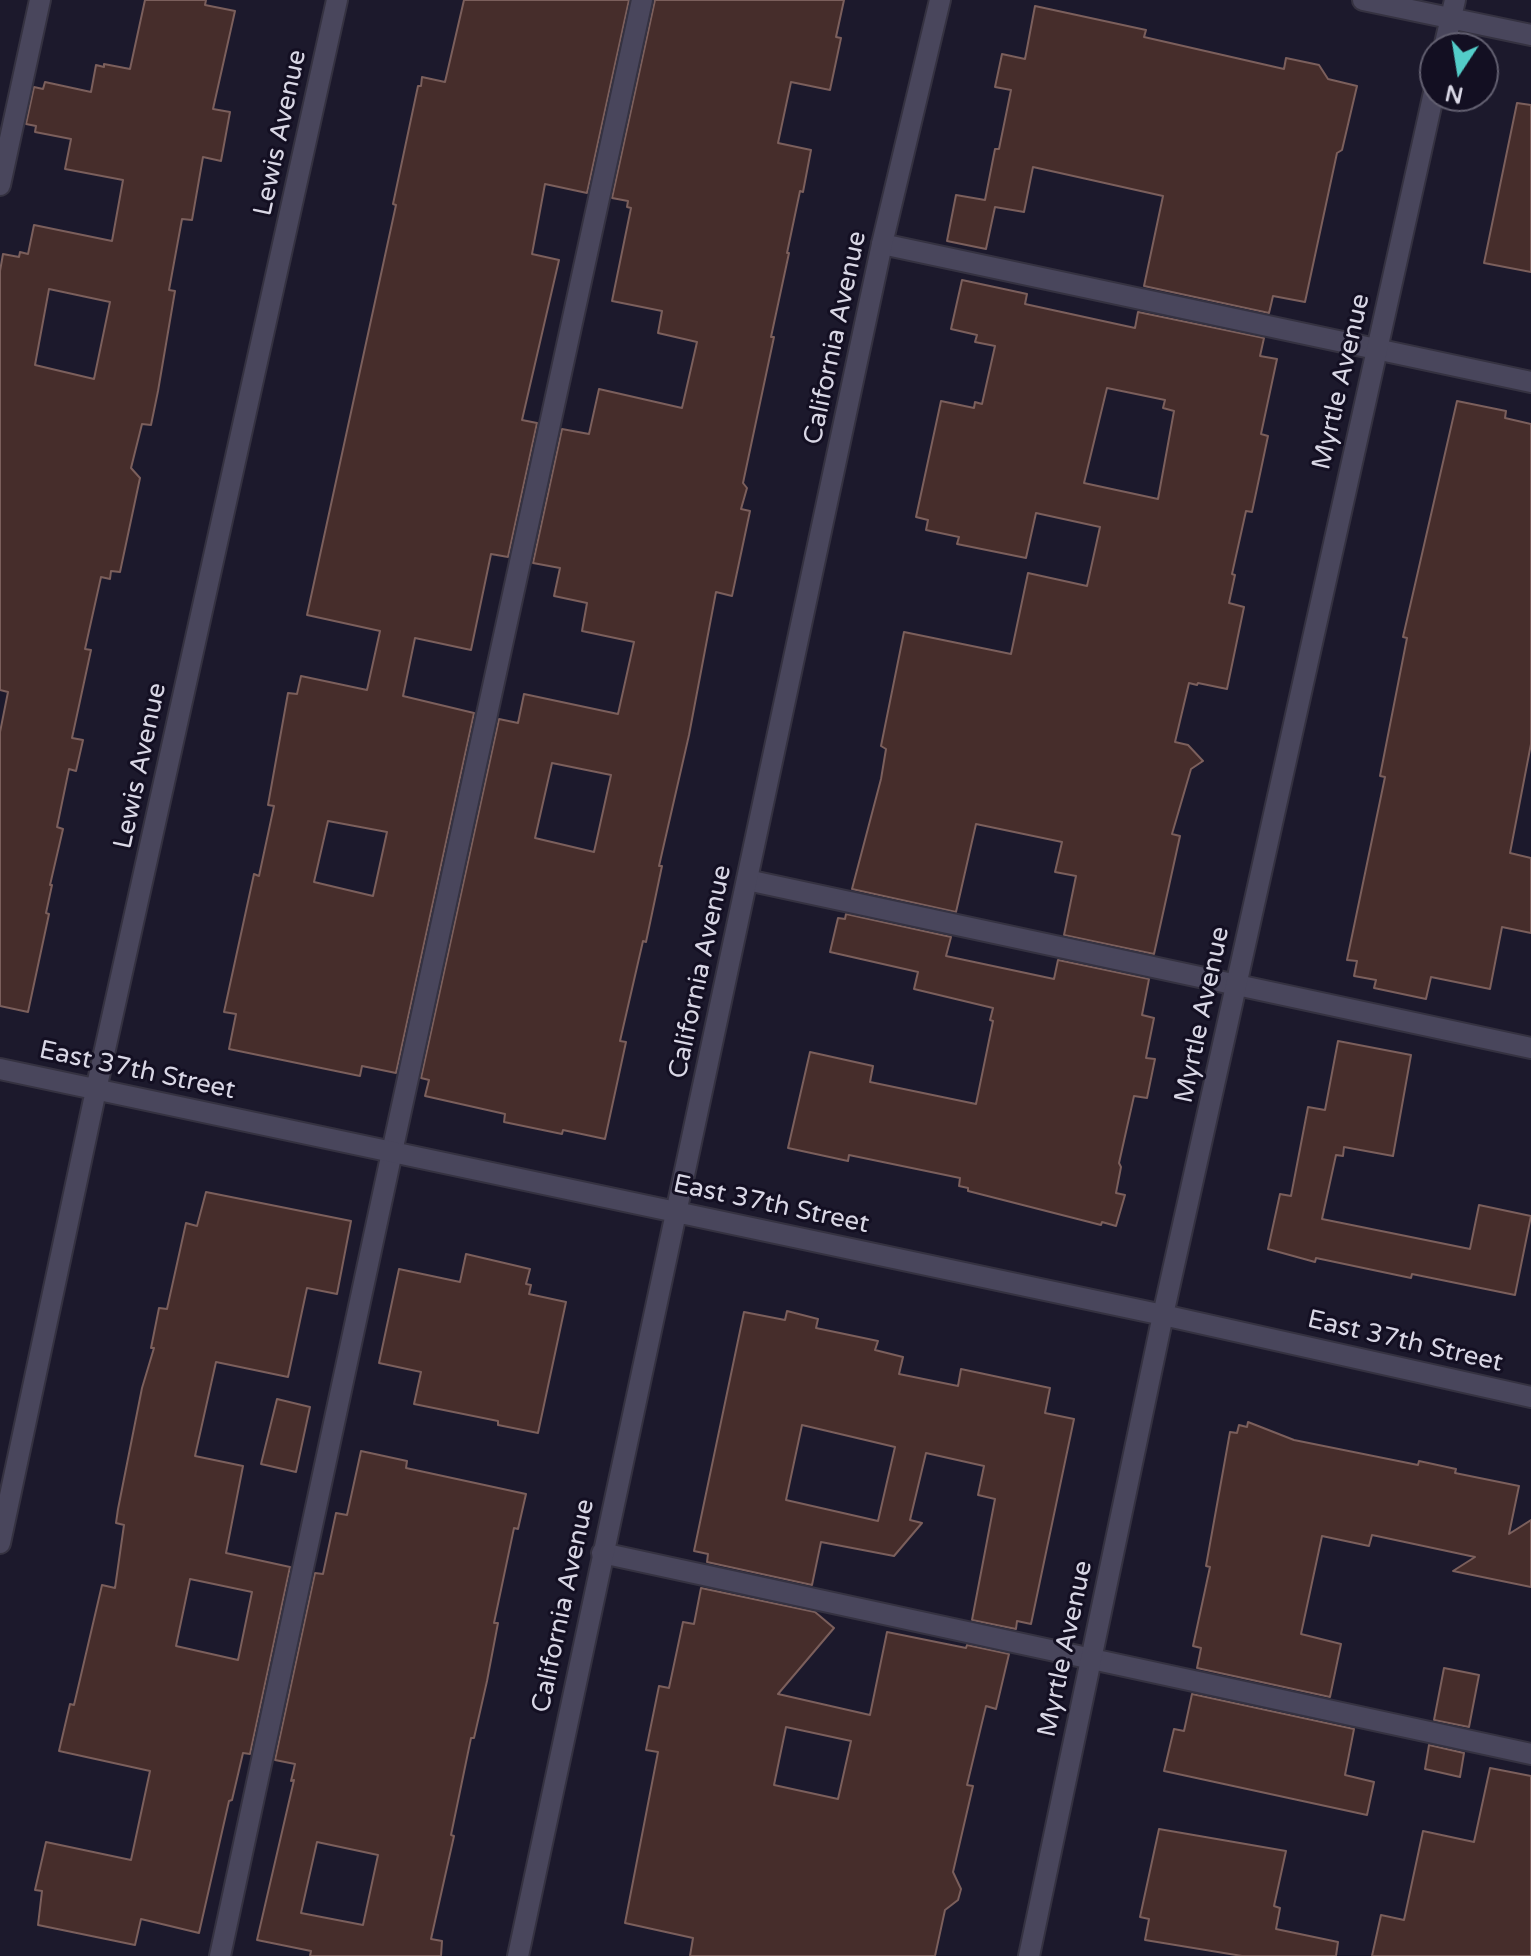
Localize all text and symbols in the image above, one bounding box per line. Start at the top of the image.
north arrow [1419,32,1499,112]
street label: Lewis Avenue [248,47,314,219]
text: N [1443,79,1466,108]
street label: California Avenue [798,228,874,448]
street label: Myrtle Avenue [1307,291,1377,473]
street label: Lewis Avenue [108,680,174,852]
street label: California Avenue [663,862,739,1082]
street label: Myrtle Avenue [1169,924,1237,1106]
street label: East 37th Street [36,1035,238,1107]
street label: East 37th Street [670,1169,872,1241]
street label: East 37th Street [1304,1304,1506,1380]
street label: California Avenue [526,1496,602,1716]
street label: Myrtle Avenue [1032,1558,1100,1740]

